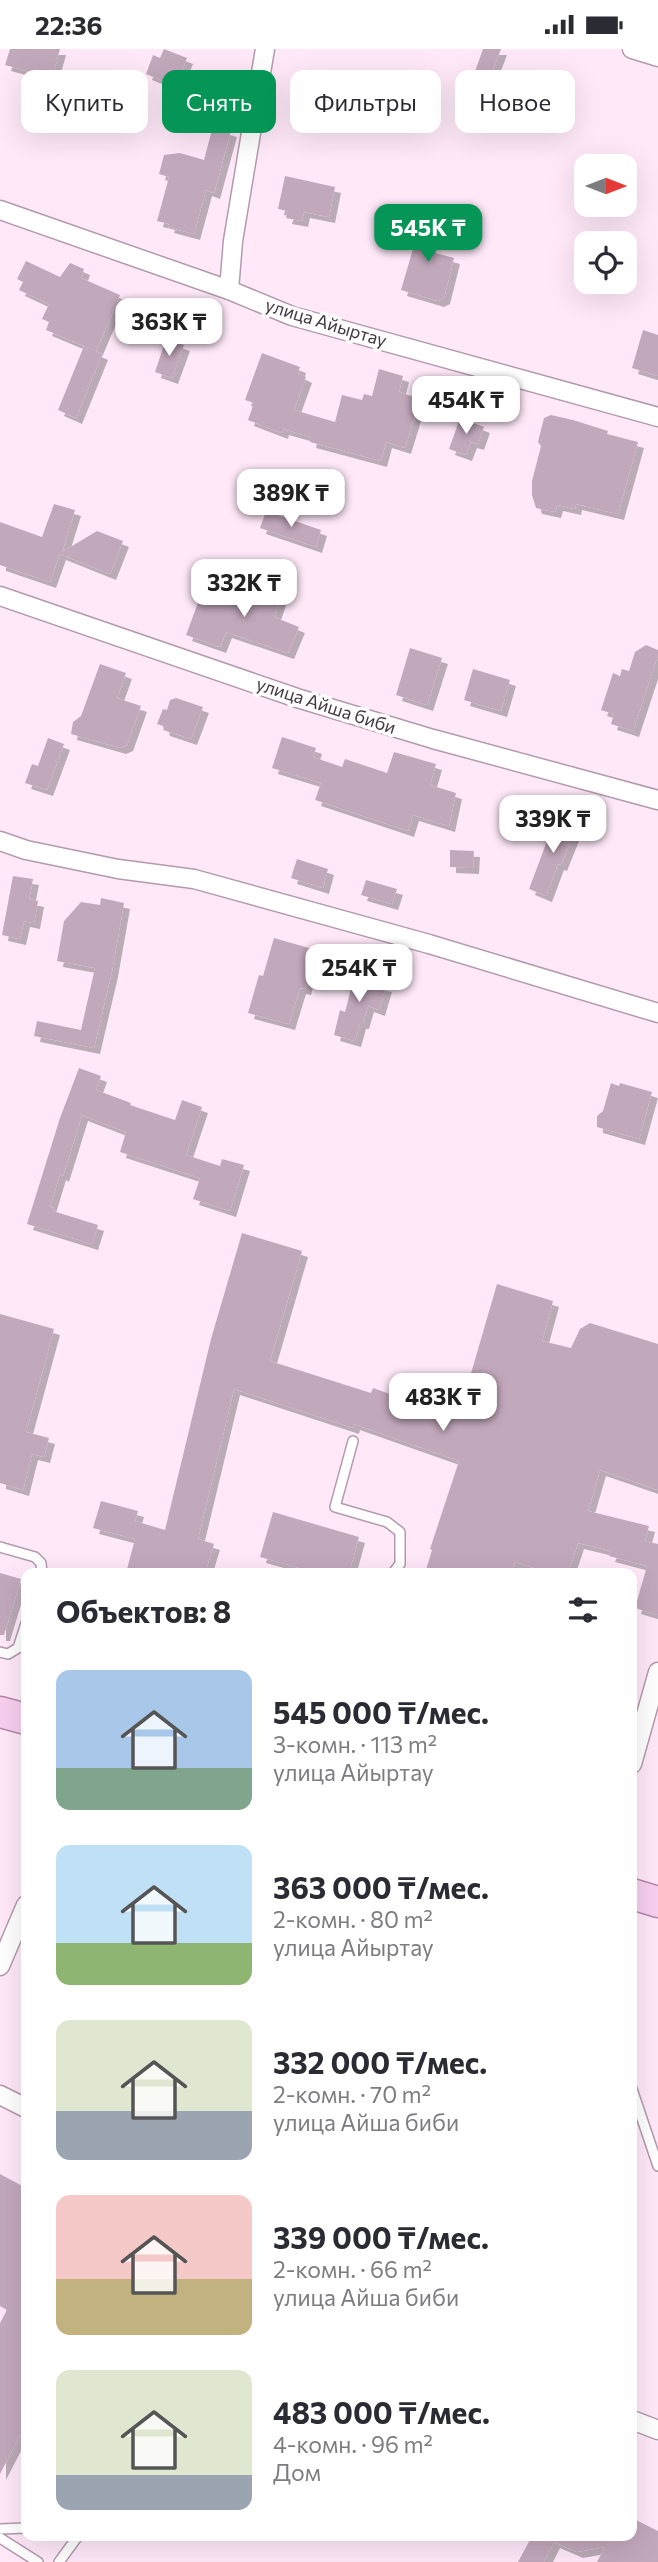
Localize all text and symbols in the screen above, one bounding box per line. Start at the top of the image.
text: 22:36 [35,9,103,40]
chip: Купить [21,70,148,133]
chip: Снять [162,70,276,133]
chip: Фильтры [290,70,441,133]
chip: Новое [455,70,575,133]
north arrow [574,154,637,217]
map controls [574,154,637,294]
pin: 545K ₸ [371,205,485,264]
text: 545K ₸ [390,213,466,241]
button: locate [574,231,637,294]
street label: улица Айыртау [263,293,390,351]
pin: 363K ₸ [112,299,226,358]
text: 363K ₸ [131,307,207,335]
pin: 454K ₸ [409,377,523,436]
text: 454K ₸ [428,385,504,413]
pin: 389K ₸ [234,469,348,529]
text: 389K ₸ [253,478,329,506]
pin: 332K ₸ [187,559,301,619]
text: 332K ₸ [207,568,281,596]
street label: улица Айша биби [254,672,399,738]
pin: 339K ₸ [496,795,610,855]
text: 339K ₸ [515,804,591,832]
pin: 254K ₸ [302,944,416,1004]
text: 254K ₸ [321,953,397,981]
pin: 483K ₸ [386,1373,500,1433]
text: 483K ₸ [405,1382,481,1410]
icon: filters [564,1591,602,1629]
text: Объектов: 8 [56,1592,231,1629]
text: 545 000 ₸/мес. [273,1693,489,1730]
icon: home [112,1698,196,1782]
text: 3-комн. · 113 m² [273,1730,437,1758]
text: улица Айыртау [273,1758,434,1786]
text: 363 000 ₸/мес. [273,1868,489,1905]
icon: home [112,1873,196,1957]
text: 2-комн. · 80 m² [273,1905,433,1933]
text: улица Айыртау [273,1933,434,1961]
text: 332 000 ₸/мес. [273,2043,487,2080]
icon: home [112,2048,196,2132]
text: 2-комн. · 70 m² [273,2080,431,2108]
text: улица Айша биби [273,2108,459,2136]
text: 339 000 ₸/мес. [273,2218,489,2255]
icon: home [112,2223,196,2307]
text: 2-комн. · 66 m² [273,2255,432,2283]
text: улица Айша биби [273,2283,459,2311]
text: 483 000 ₸/мес. [273,2393,490,2430]
icon: home [112,2398,196,2482]
text: 4-комн. · 96 m² [273,2430,433,2458]
text: Дом [273,2458,321,2486]

